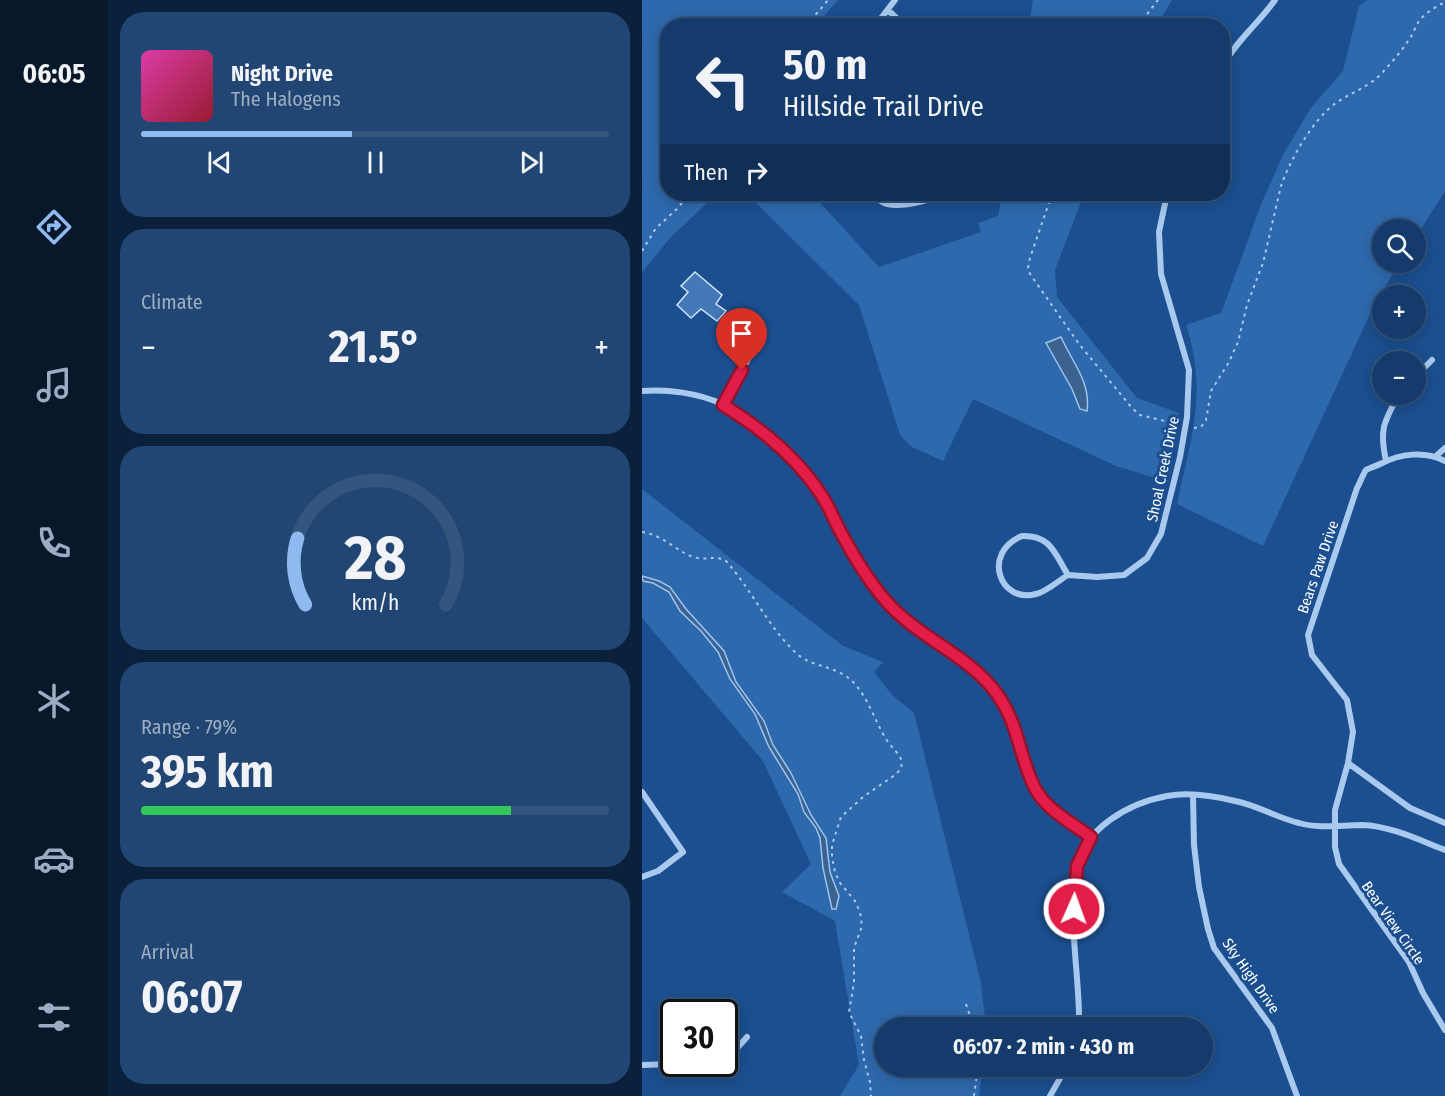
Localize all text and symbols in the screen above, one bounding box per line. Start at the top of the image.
text: 50 m [783,40,867,90]
icon: left [684,42,762,120]
text: 06:05 [22,58,86,90]
text: Night Drive [231,60,333,87]
text: The Halogens [231,87,341,111]
text: Hillside Trail Drive [783,91,984,123]
icon: previous [203,146,236,179]
icon: pause [359,146,392,179]
icon: next [515,146,548,179]
icon: right [740,156,773,189]
text: Then [684,159,728,186]
icon: directions [33,206,75,248]
map controls [1372,219,1426,405]
button: search [1372,219,1426,273]
button: + [1372,285,1426,339]
text: Climate [141,290,203,314]
pin [716,308,767,370]
icon: arrive [725,317,758,350]
text: 21.5° [329,320,421,374]
text: − [141,328,156,368]
text: + [594,328,609,368]
button: − [1372,351,1426,405]
icon: music [33,364,75,406]
street label: Shoal Creek Drive [1143,415,1183,523]
street label: Bears Paw Drive [1294,518,1342,616]
text: 28 [343,521,406,596]
icon: phone [33,522,75,564]
text: km/h [351,590,399,616]
icon: climate [33,680,75,722]
text: Range · 79% [141,715,237,739]
text: 395 km [141,745,274,799]
icon: car [33,838,75,880]
position arrow [1042,877,1106,941]
street label: Bear View Circle [1358,878,1428,968]
street label: Sky High Drive [1218,935,1284,1017]
text: Arrival [141,940,194,964]
text: 06:07 [141,970,242,1024]
icon: filters [33,996,75,1038]
speed limit sign: 30 [660,999,738,1077]
text: 06:07 · 2 min · 430 m [953,1033,1134,1060]

